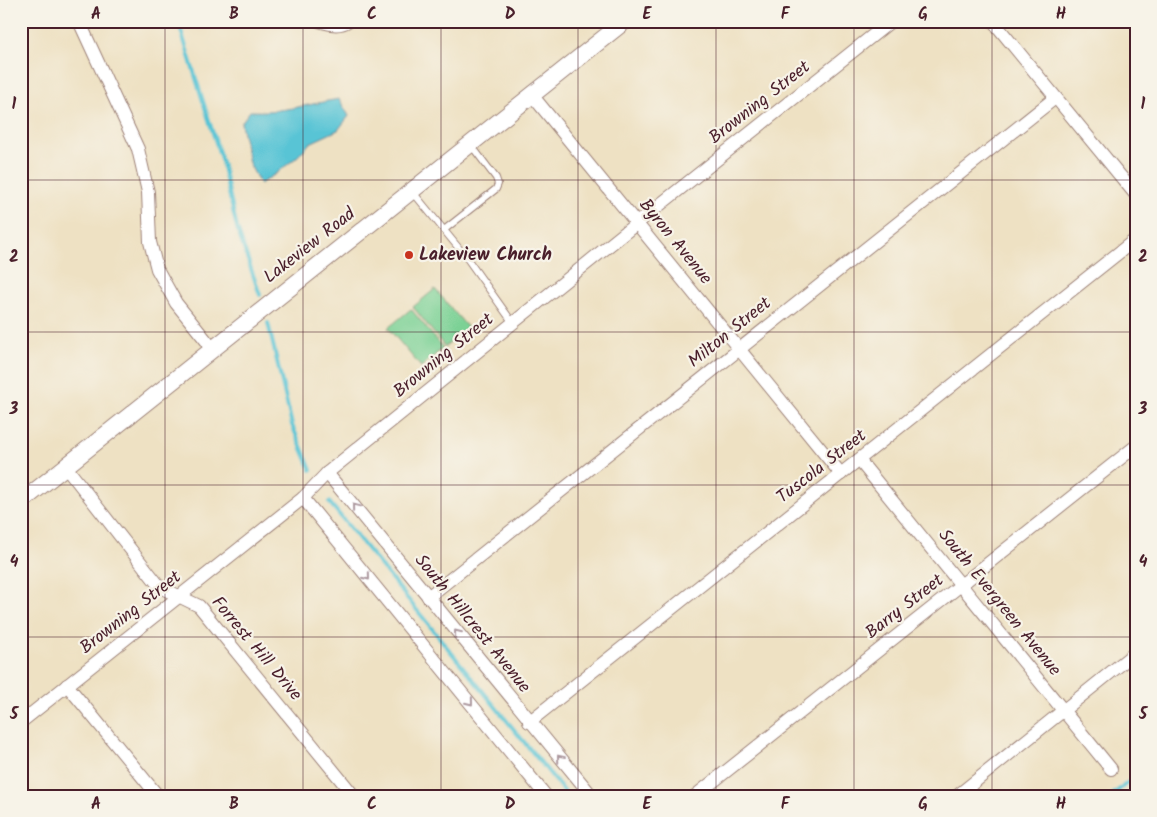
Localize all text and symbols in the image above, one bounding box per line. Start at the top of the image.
text: A [91,2,101,27]
text: B [229,2,239,27]
text: C [367,2,377,27]
text: D [505,2,516,27]
text: E [643,2,653,27]
text: F [781,2,791,27]
text: G [918,2,928,27]
text: H [1056,2,1066,27]
street label: Browning Street [703,53,818,152]
text: 1 [12,92,17,117]
text: 1 [1141,92,1146,117]
street label: Byron Avenue [631,193,719,291]
street label: Lakeview Road [258,200,363,291]
place label: Lakeview Church [419,241,552,270]
text: 2 [9,245,19,270]
text: 2 [1138,245,1148,270]
marker: Lakeview Church [403,249,415,261]
street label: Milton Street [682,289,779,376]
street label: Browning Street [387,306,502,406]
text: 3 [9,397,19,422]
text: 3 [1138,397,1148,422]
street label: Tuscola Street [771,422,874,512]
one-way arrow [351,503,360,512]
street label: South Evergreen Avenue [930,523,1068,683]
street label: South Hillcrest Avenue [407,548,537,700]
text: 4 [10,550,19,575]
text: 4 [1139,550,1148,575]
street label: Browning Street [74,563,189,662]
street label: Barry Street [859,566,951,647]
one-way arrow [361,571,369,580]
street label: Forrest Hill Drive [203,590,309,708]
one-way arrow [455,630,463,639]
one-way arrow [464,697,473,706]
text: 5 [9,702,20,727]
text: 5 [1138,702,1149,727]
one-way arrow [557,755,566,764]
text: A [91,792,101,817]
text: B [229,792,239,817]
text: C [367,792,377,817]
text: D [505,792,516,817]
text: E [643,792,653,817]
text: F [781,792,791,817]
text: G [918,792,928,817]
text: H [1056,792,1066,817]

